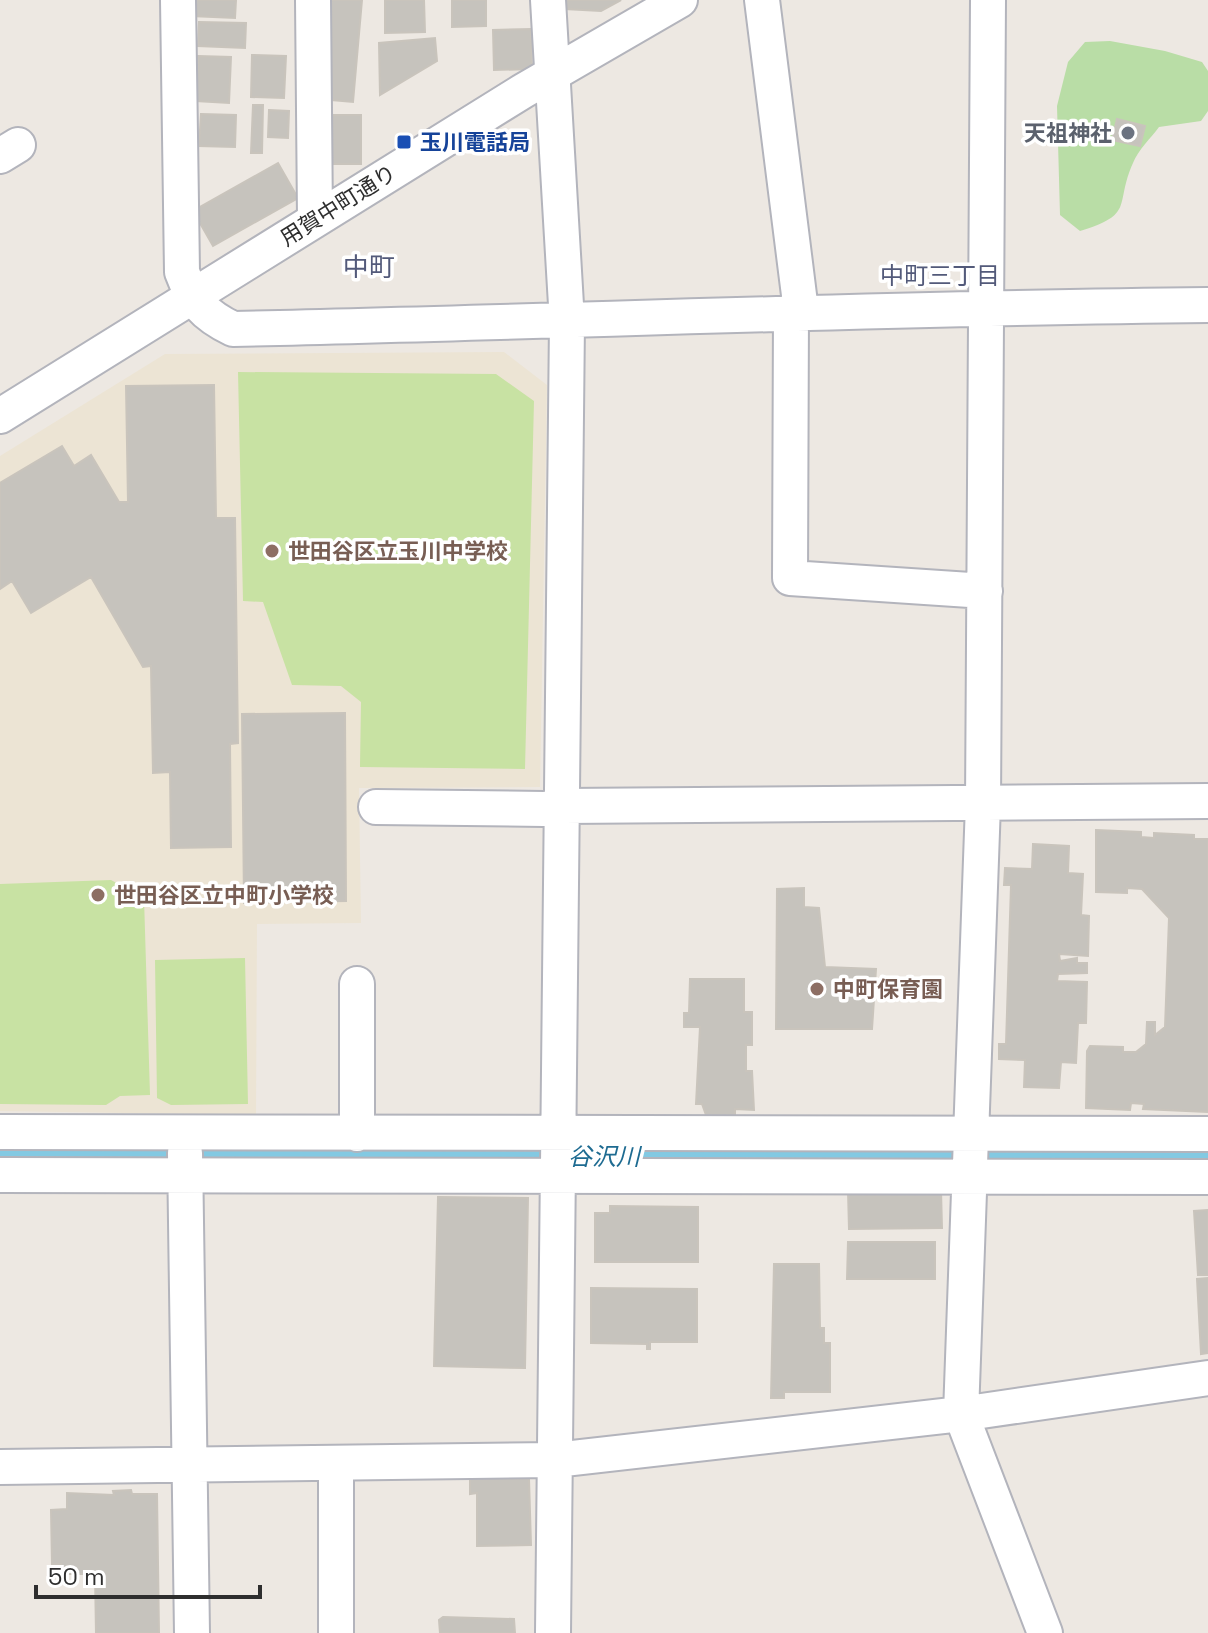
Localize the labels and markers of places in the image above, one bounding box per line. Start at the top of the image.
place label: 天祖神社 [1024,119,1112,147]
marker: 天祖神社 [1119,124,1137,142]
place label: 玉川電話局 [420,128,530,156]
marker: 玉川電話局 [395,133,413,151]
place label: 世田谷区立玉川中学校 [288,537,508,565]
marker: 世田谷区立玉川中学校 [263,542,281,560]
place label: 世田谷区立中町小学校 [114,881,334,909]
marker: 世田谷区立中町小学校 [89,886,107,904]
place label: 中町保育園 [833,975,943,1003]
marker: 中町保育園 [808,980,826,998]

